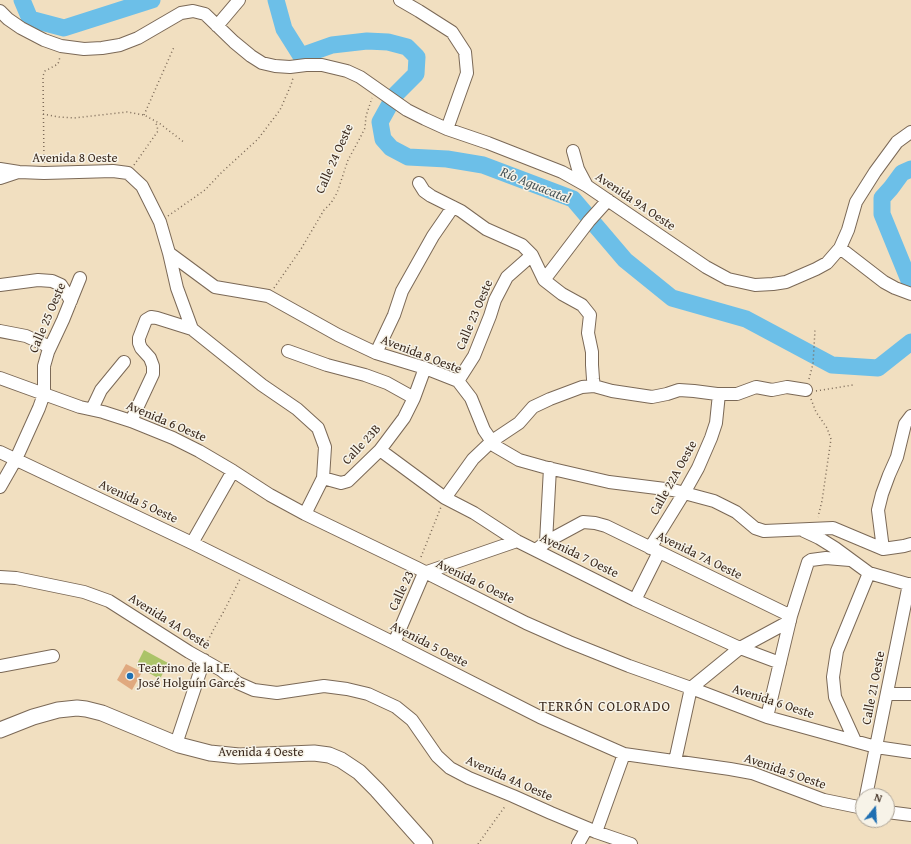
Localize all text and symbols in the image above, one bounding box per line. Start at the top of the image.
street label: Calle 24 Oeste [313,122,357,196]
street label: Avenida 8 Oeste [32,151,118,167]
water label: Río Aguacatal [497,164,573,208]
street label: Avenida 9A Oeste [592,169,678,235]
street label: Calle 23 Oeste [453,278,497,352]
street label: Calle 25 Oeste [26,281,70,355]
street label: Avenida 8 Oeste [378,332,464,378]
street label: Avenida 6 Oeste [124,398,208,446]
street label: Calle 23B [339,422,385,468]
street label: Calle 22A Oeste [647,438,701,518]
street label: Avenida 5 Oeste [96,477,180,527]
street label: Avenida 7A Oeste [654,529,744,583]
street label: Avenida 7 Oeste [537,530,621,582]
street label: Avenida 6 Oeste [433,556,517,608]
street label: Calle 23 [386,569,418,613]
street label: Avenida 4A Oeste [125,591,213,653]
street label: Avenida 5 Oeste [387,619,471,671]
street label: Calle 21 Oeste [859,650,889,726]
place label: Teatrino de la I.E. José Holguín Garcés [138,661,245,692]
marker: Teatrino de la I.E. José Holguín Garcés [125,671,135,681]
street label: Avenida 6 Oeste [730,681,816,723]
district label: TERRÓN COLORADO [539,699,671,715]
street label: Avenida 4 Oeste [218,745,304,761]
street label: Avenida 5 Oeste [742,751,828,793]
street label: Avenida 4A Oeste [463,753,555,805]
north arrow [855,788,895,828]
text: N [872,789,884,806]

